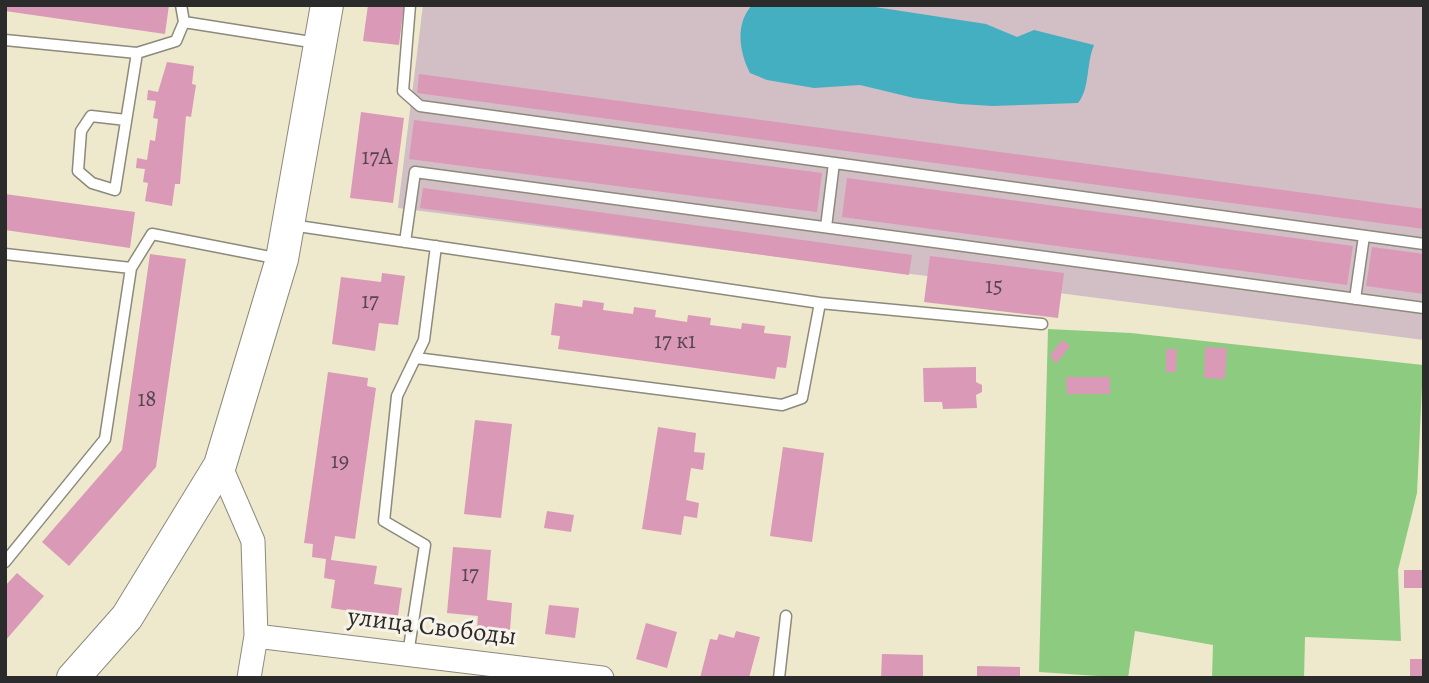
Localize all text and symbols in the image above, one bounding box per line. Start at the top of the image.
house number: 17А [362,144,392,172]
house number: 15 [985,273,1003,301]
house number: 17 [361,288,379,316]
house number: 17 к1 [654,328,696,356]
house number: 18 [137,386,157,414]
house number: 19 [331,448,349,476]
house number: 17 [461,561,479,589]
street label: улица Свободы [346,602,518,654]

